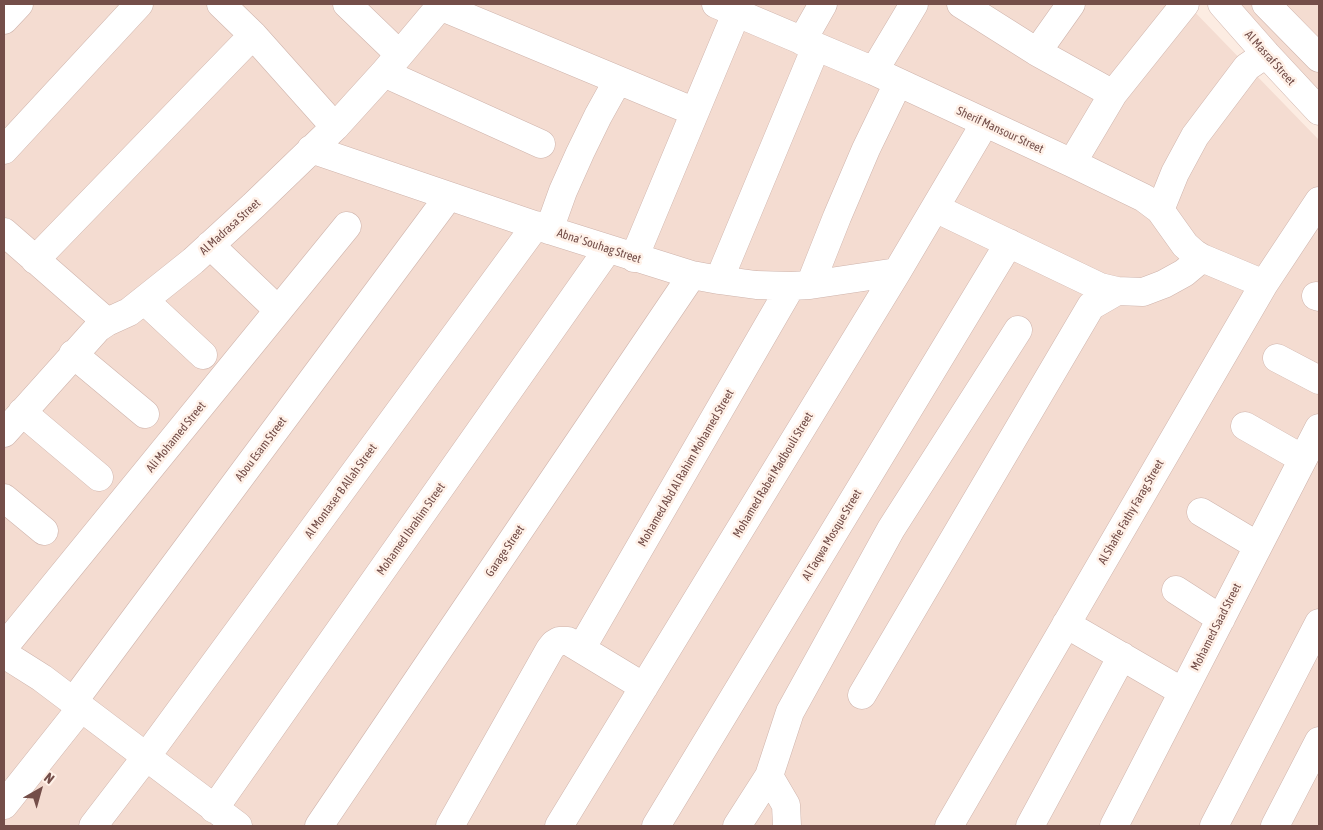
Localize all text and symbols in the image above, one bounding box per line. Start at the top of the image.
street label: Al Masraf Street [1242,28,1298,88]
street label: Sherif Mansour Street [954,104,1046,156]
street label: Al Madrasa Street [197,196,263,258]
street label: Abna' Souhag Street [555,226,643,266]
street label: Mohamed Abd Al Rahim Mohamed Street [635,387,737,549]
street label: Ali Mohamed Street [143,399,209,475]
street label: Mohamed Rabei Madbouli Street [730,410,816,540]
street label: Abou Esam Street [232,414,290,484]
street label: Al Montaser B Allah Street [302,441,380,541]
street label: Al Shafie Fathy Farag Street [1095,457,1167,567]
street label: Mohamed Ibrahim Street [374,480,448,578]
street label: Al Taqwa Mosque Street [799,487,865,583]
street label: Garage Street [482,522,528,580]
street label: Mohamed Saad Street [1188,581,1244,673]
north arrow [15,765,65,815]
text: N [41,769,57,787]

